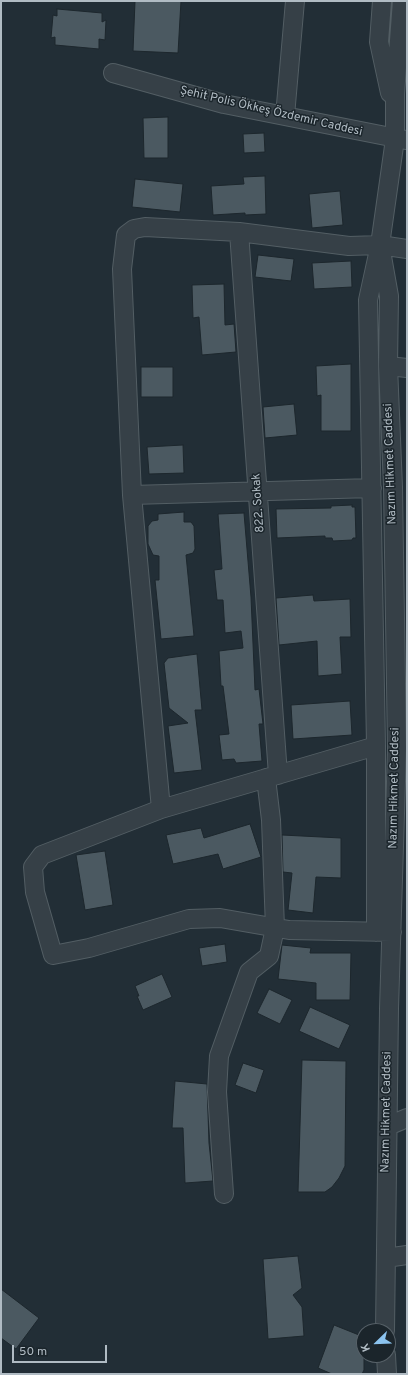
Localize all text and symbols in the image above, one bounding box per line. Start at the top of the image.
street label: Şehit Polis Ökkeş Özdemir Caddesi [178,84,364,140]
street label: Nazım Hikmet Caddesi [382,403,400,525]
street label: 822. Sokak [250,473,268,533]
street label: Nazım Hikmet Caddesi [387,727,403,849]
street label: Nazım Hikmet Caddesi [379,1051,395,1173]
north arrow [356,1323,396,1363]
scale bar [14,1337,109,1363]
text: K [358,1341,374,1354]
text: 50 m [19,1344,47,1360]

